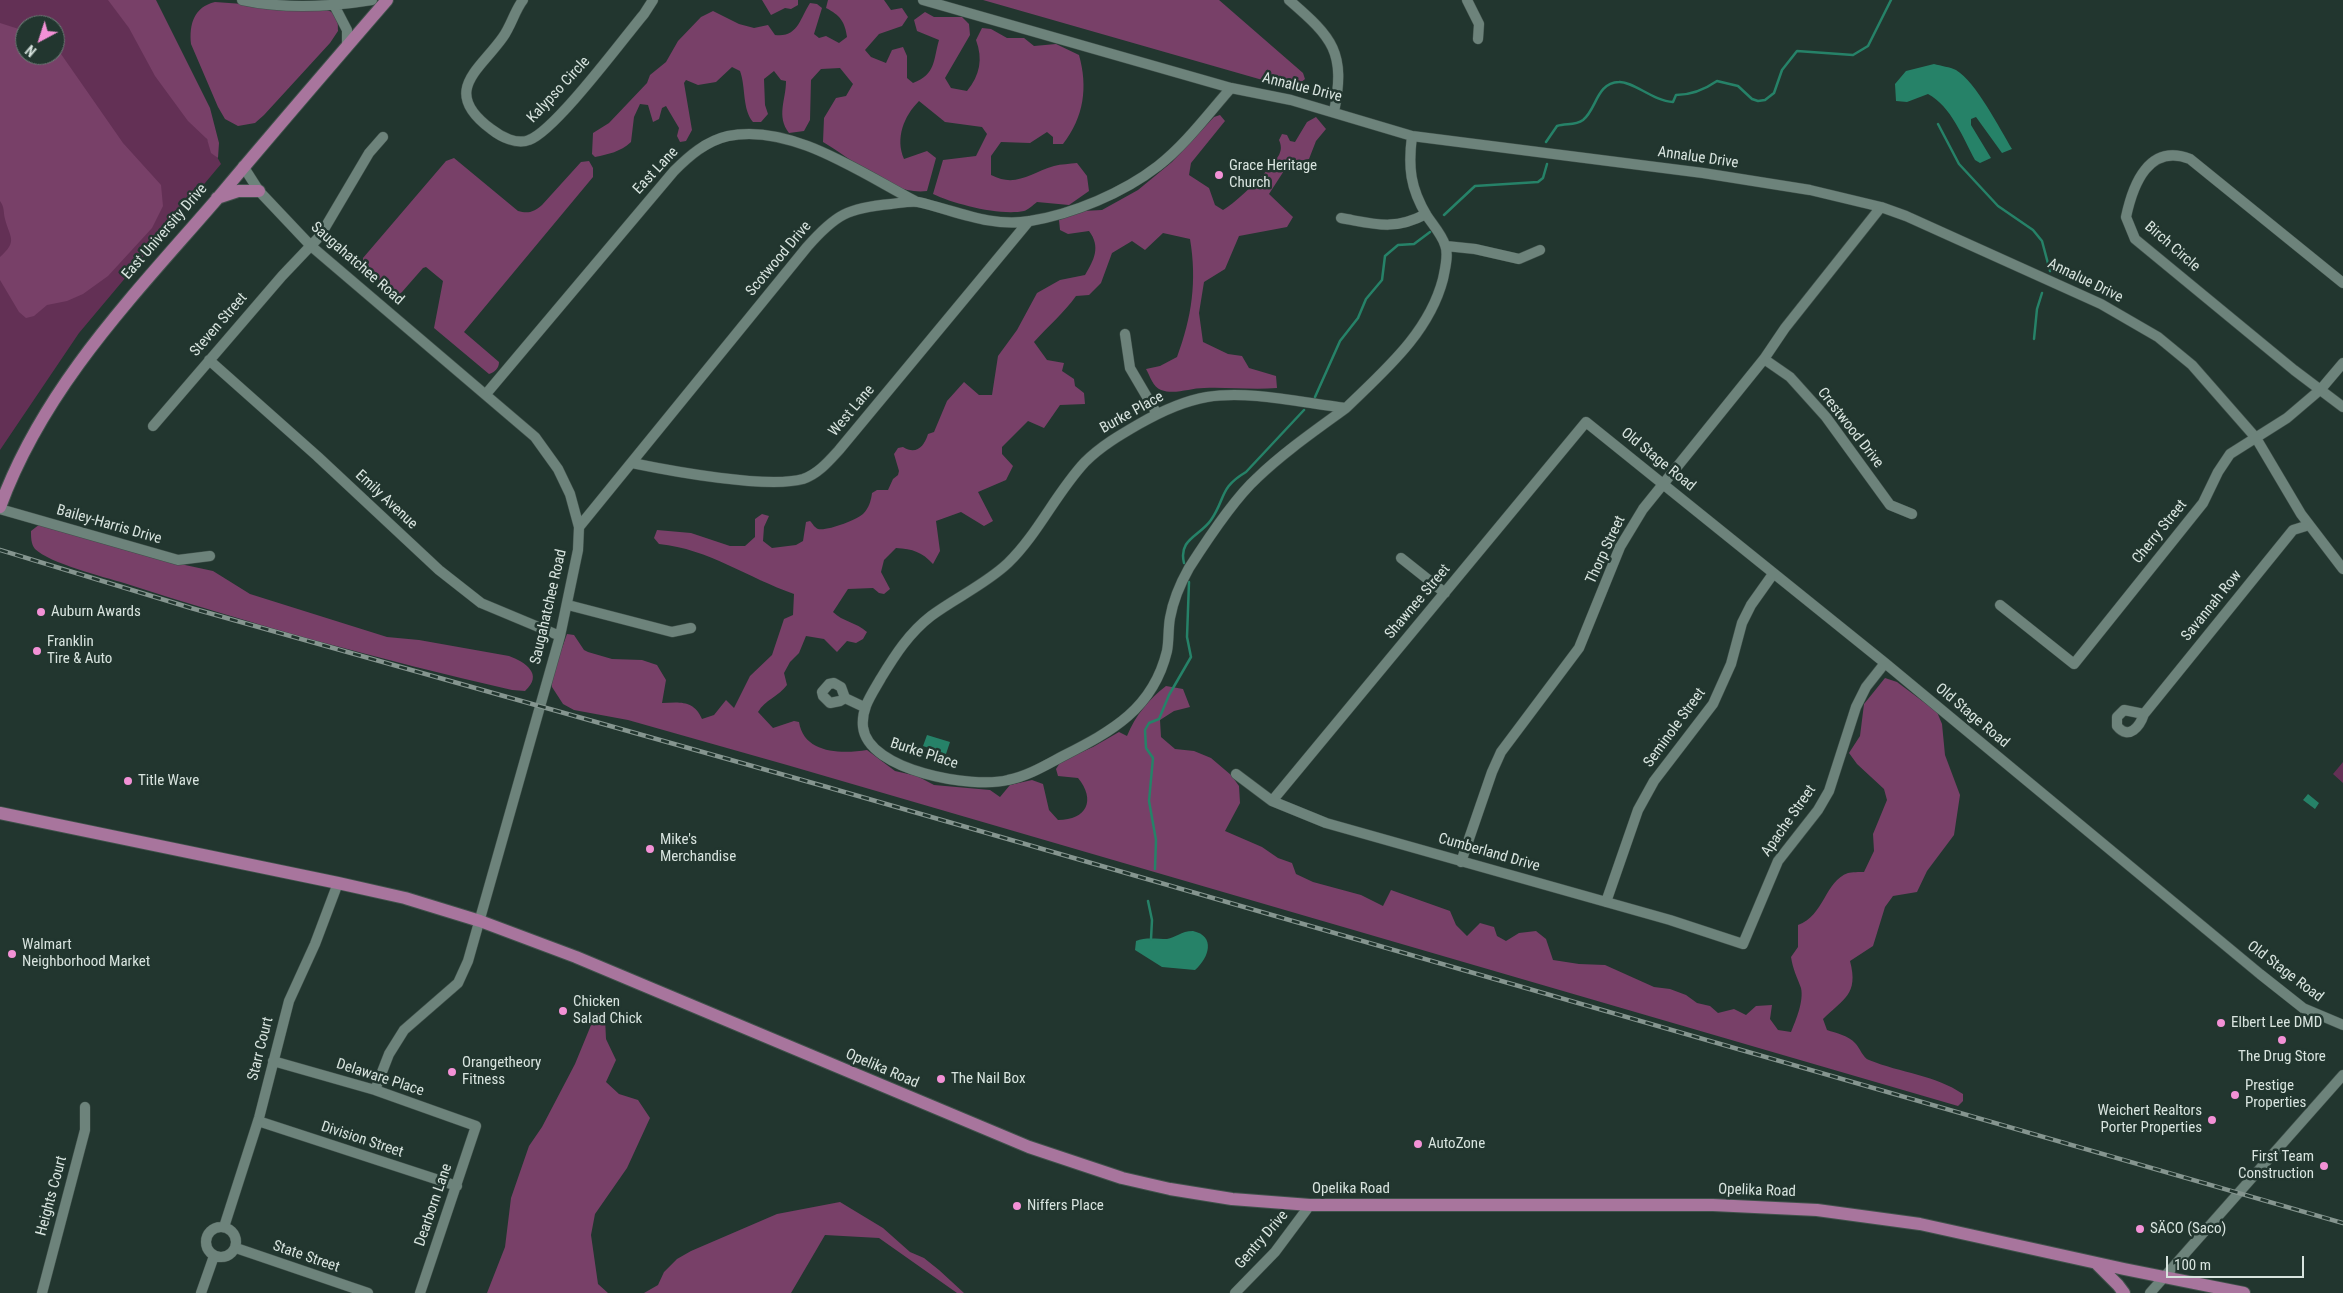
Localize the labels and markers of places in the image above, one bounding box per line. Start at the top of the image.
place label: Grace Heritage Church [1229,157,1317,192]
marker: Grace Heritage Church [1213,169,1225,181]
place label: Auburn Awards [51,603,141,621]
marker: Auburn Awards [35,606,47,618]
place label: Franklin Tire & Auto [47,633,112,668]
marker: Franklin Tire & Auto [31,645,43,657]
place label: Title Wave [138,772,199,790]
marker: Title Wave [122,775,134,787]
place label: Mike's Merchandise [660,831,736,866]
marker: Mike's Merchandise [644,843,656,855]
place label: Walmart Neighborhood Market [22,936,150,971]
marker: Walmart Neighborhood Market [6,948,18,960]
place label: Chicken Salad Chick [573,993,642,1028]
marker: Chicken Salad Chick [557,1005,569,1017]
place label: Elbert Lee DMD [2231,1014,2322,1032]
marker: Elbert Lee DMD [2215,1017,2227,1029]
marker: The Drug Store [2276,1034,2288,1046]
place label: The Drug Store [2238,1048,2326,1066]
place label: Orangetheory Fitness [462,1054,541,1089]
marker: Orangetheory Fitness [446,1066,458,1078]
place label: The Nail Box [951,1070,1025,1088]
marker: The Nail Box [935,1073,947,1085]
place label: Prestige Properties [2245,1077,2306,1112]
marker: Prestige Properties [2229,1089,2241,1101]
place label: Weichert Realtors Porter Properties [2097,1102,2202,1137]
marker: Weichert Realtors Porter Properties [2206,1114,2218,1126]
place label: AutoZone [1428,1135,1485,1153]
marker: AutoZone [1412,1138,1424,1150]
place label: First Team Construction [2238,1148,2314,1183]
marker: First Team Construction [2318,1160,2330,1172]
place label: Niffers Place [1027,1197,1104,1215]
marker: Niffers Place [1011,1200,1023,1212]
place label: SÄCO (Saco) [2150,1220,2226,1238]
marker: SÄCO (Saco) [2134,1223,2146,1235]

